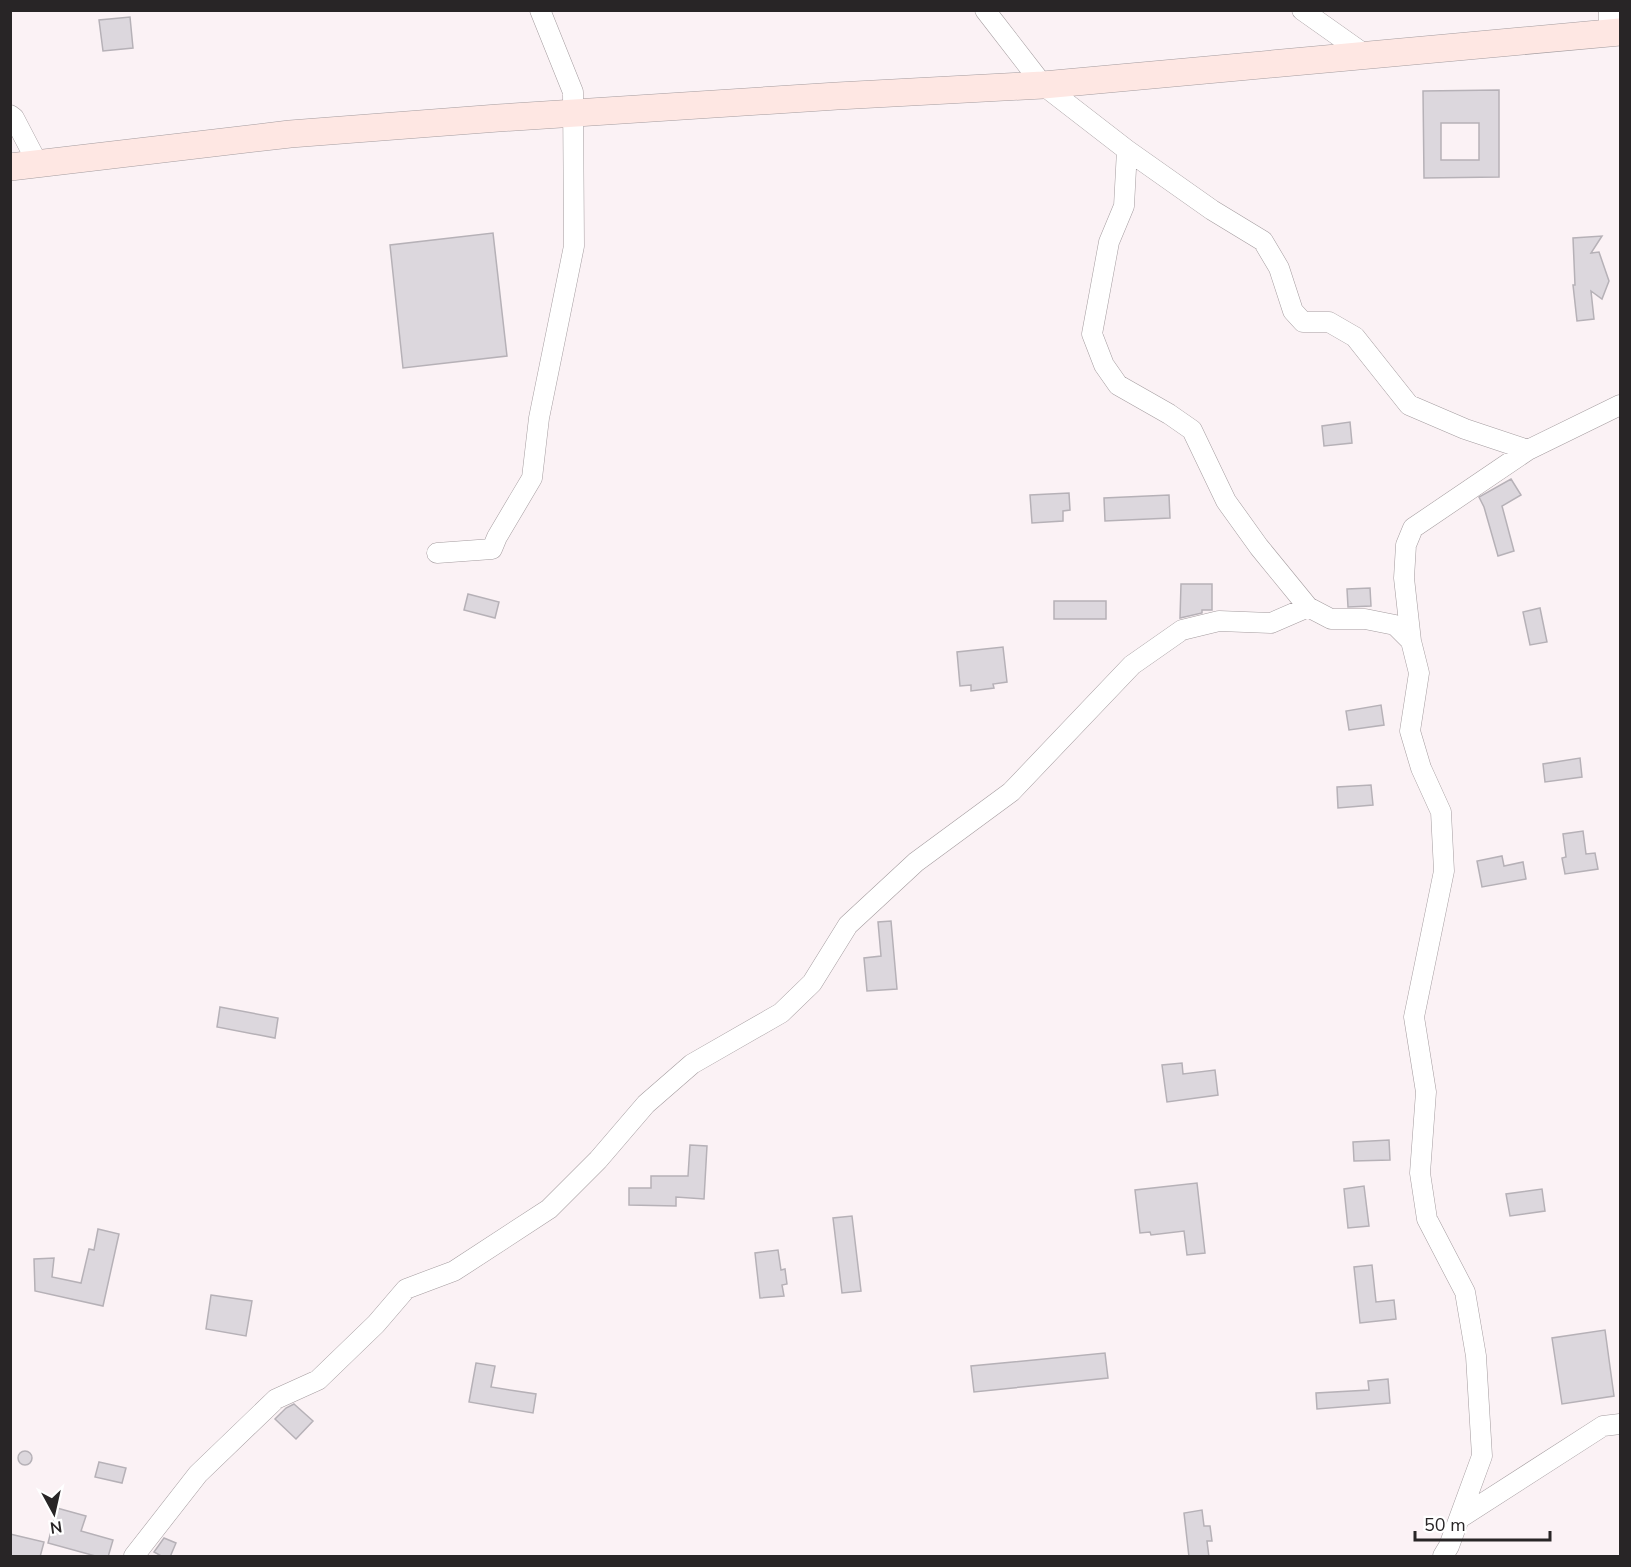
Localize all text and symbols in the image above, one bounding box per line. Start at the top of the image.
north arrow [24,1483,84,1543]
scale bar [1415,1504,1550,1542]
text: 50 m [1424,1513,1466,1537]
text: N [48,1515,63,1539]

